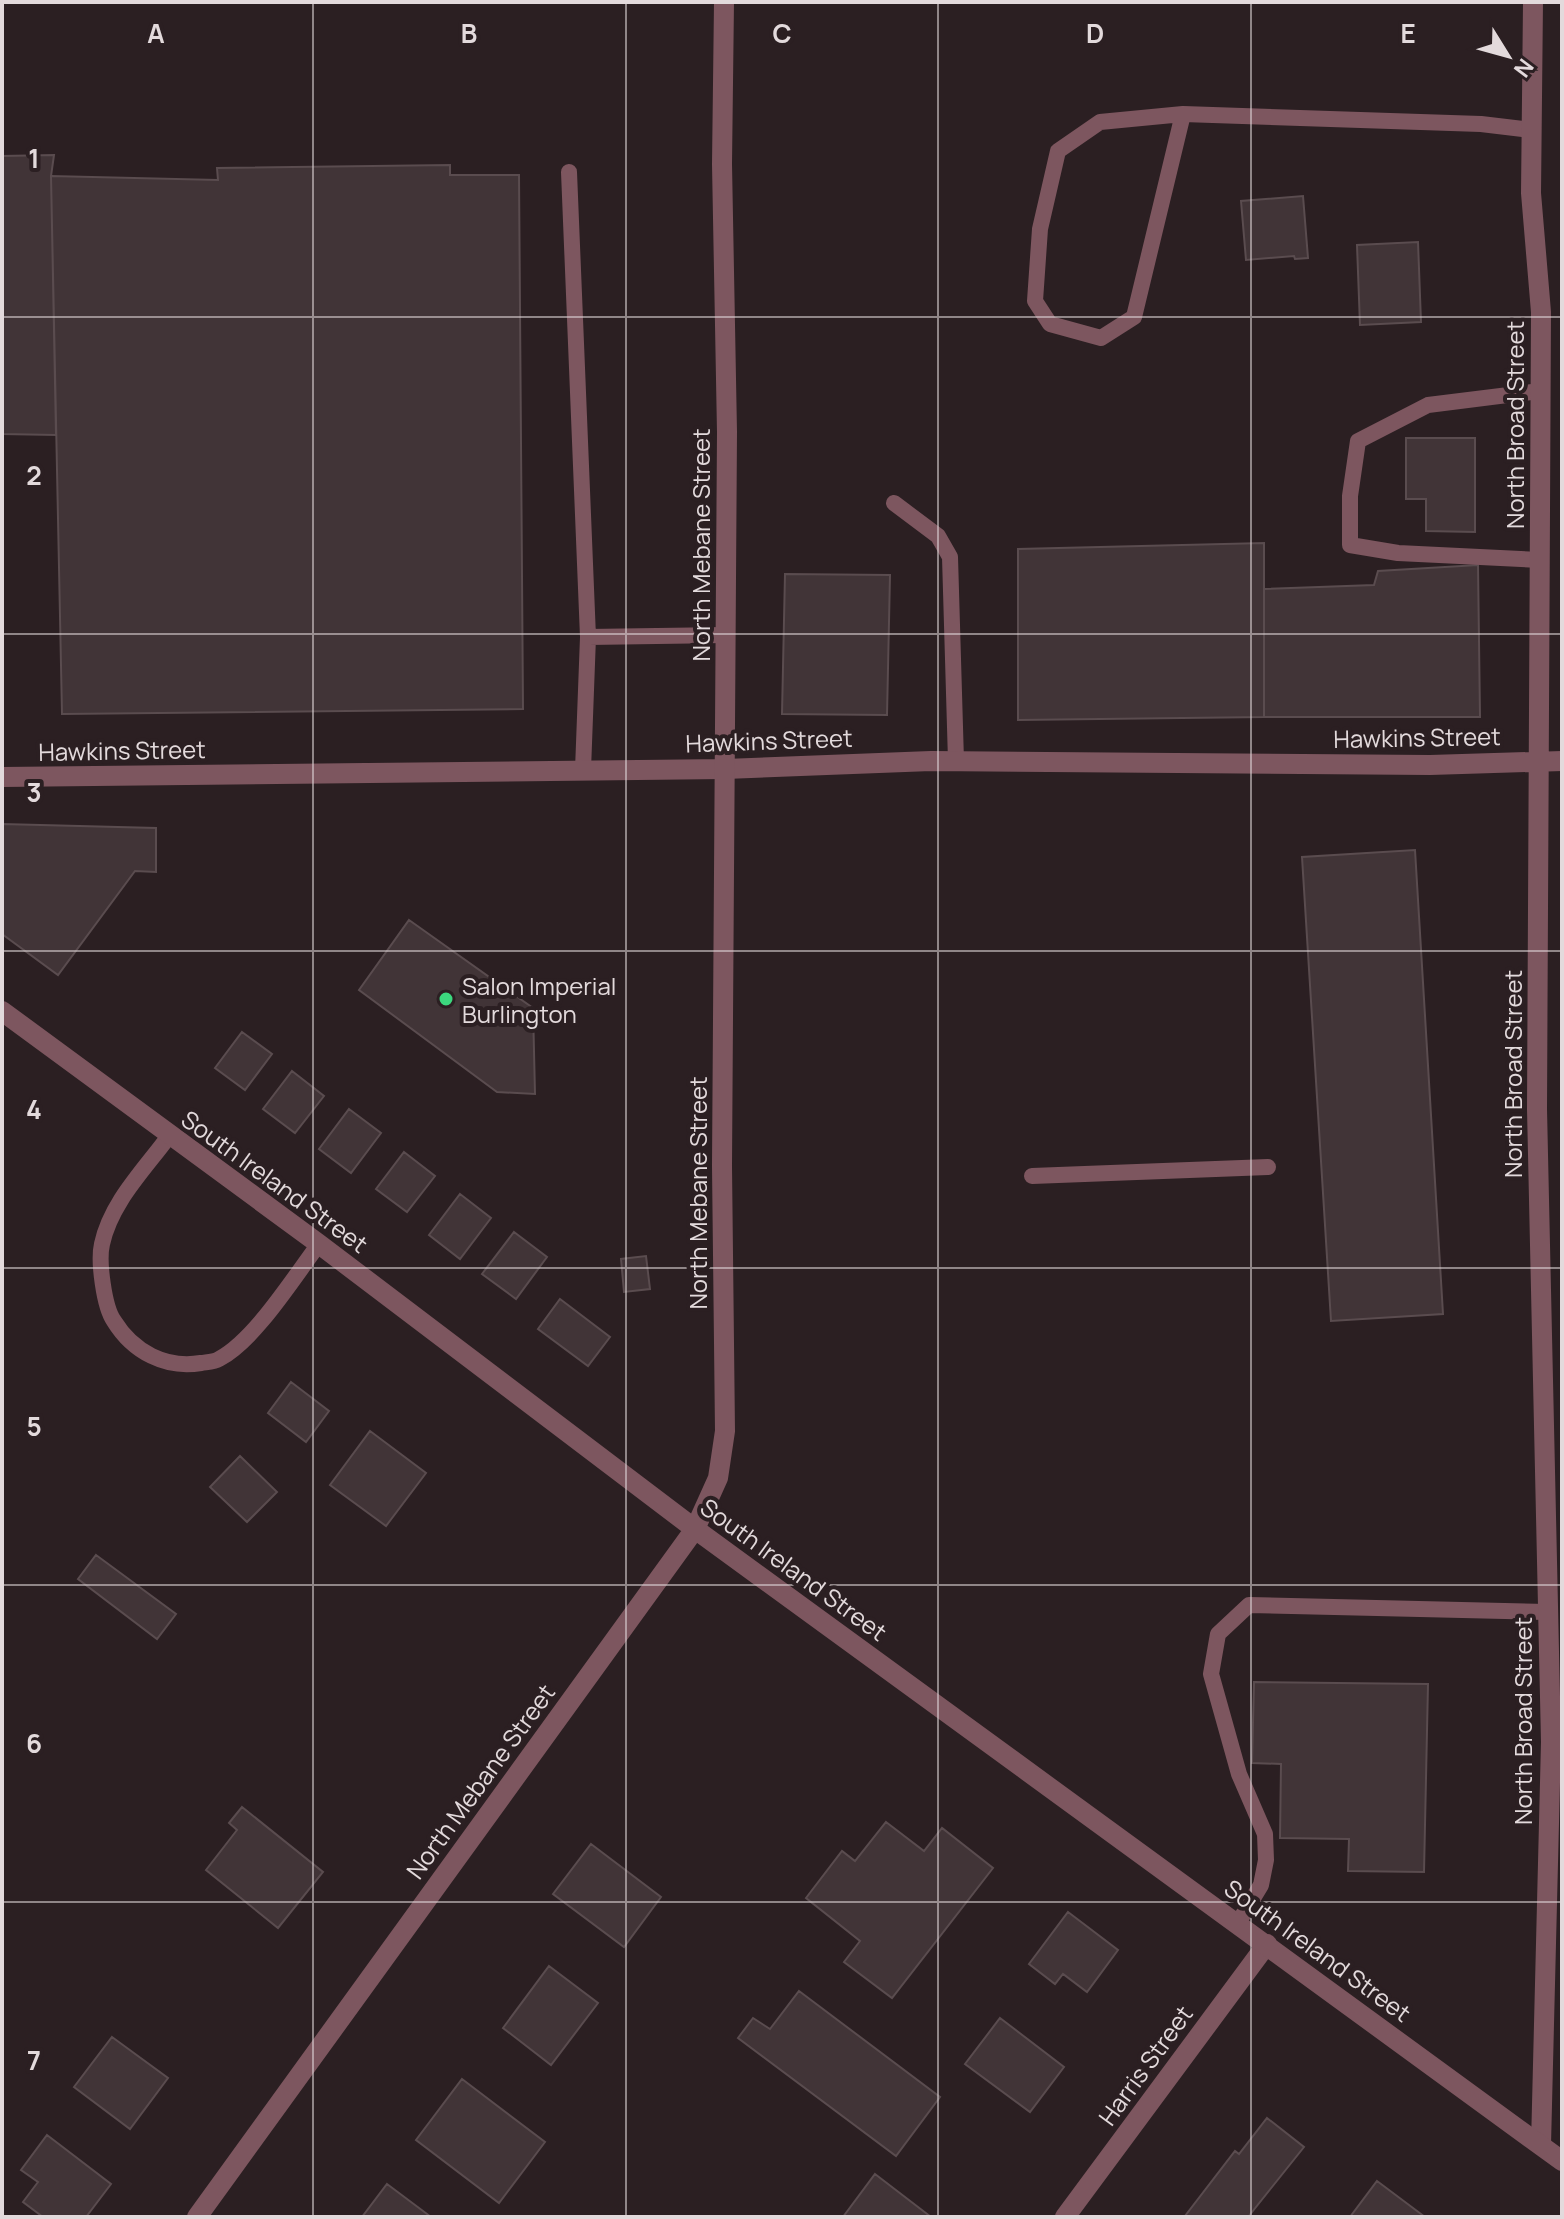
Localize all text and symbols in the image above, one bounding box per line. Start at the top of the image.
text: A [147,15,165,51]
text: B [461,15,477,51]
text: C [772,15,792,51]
text: D [1086,15,1104,51]
text: E [1400,15,1416,51]
north arrow [1468,16,1548,96]
text: N [1507,53,1541,83]
text: 1 [28,140,40,176]
street label: North Broad Street [1498,321,1531,529]
street label: North Mebane Street [684,428,717,662]
text: 2 [26,457,42,493]
street label: Hawkins Street [1333,719,1501,755]
street label: Hawkins Street [685,721,853,759]
street label: Hawkins Street [38,732,206,768]
text: 3 [26,774,42,810]
place label: Salon Imperial Burlington [462,969,616,1030]
street label: North Broad Street [1496,970,1529,1178]
marker: Salon Imperial Burlington [437,990,455,1008]
street label: North Mebane Street [681,1076,714,1310]
text: 4 [26,1091,42,1127]
street label: South Ireland Street [175,1102,375,1260]
text: 5 [26,1408,42,1444]
street label: South Ireland Street [694,1490,894,1648]
street label: North Broad Street [1506,1617,1539,1825]
street label: North Mebane Street [398,1677,562,1885]
text: 6 [26,1725,42,1761]
street label: South Ireland Street [1218,1871,1418,2029]
street label: Harris Street [1090,1998,1200,2132]
text: 7 [27,2042,41,2078]

